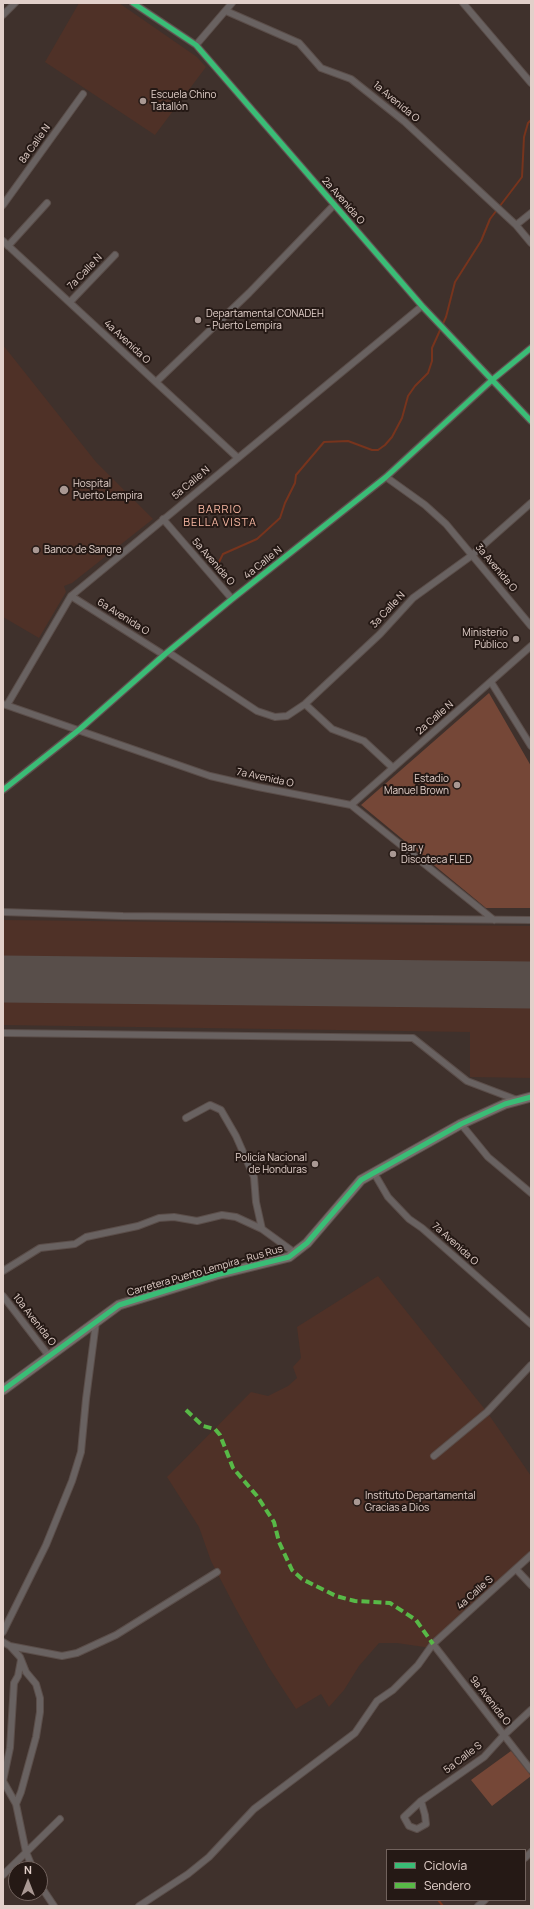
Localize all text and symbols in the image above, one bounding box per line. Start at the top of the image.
street label: 1a Avenida O [370,79,422,125]
place label: Escuela Chino Tatallón [151,89,216,112]
marker: Escuela Chino Tatallón [138,96,148,106]
street label: 8a Calle N [17,122,53,166]
street label: 2a Avenida O [319,175,367,227]
street label: 7a Calle N [65,252,105,292]
place label: Departamental CONADEH - Puerto Lempira [206,308,324,332]
marker: Departamental CONADEH - Puerto Lempira [193,315,203,325]
street label: 4a Avenida O [101,318,153,366]
street label: 5a Calle N [170,464,212,502]
place label: Hospital Puerto Lempira [73,478,143,502]
marker: Hospital Puerto Lempira [58,484,70,496]
district label: BARRIO BELLA VISTA [183,503,257,529]
street label: 5a Avenida O [189,536,237,588]
street label: 3a Avenida O [473,542,519,594]
place label: Banco de Sangre [44,544,122,556]
street label: 4a Calle N [242,544,284,582]
marker: Banco de Sangre [31,545,41,555]
street label: 3a Calle N [368,589,408,631]
street label: 6a Avenida O [95,596,151,638]
place label: Ministerio Público [462,627,508,650]
marker: Ministerio Público [511,634,521,644]
street label: 2a Calle N [414,699,456,737]
street label: 7a Avenida O [235,766,295,790]
place label: Estadio Manuel Brown [384,773,449,796]
marker: Estadio Manuel Brown [452,780,462,790]
place label: Bar y Discoteca FLED [401,842,472,866]
marker: Bar y Discoteca FLED [388,849,398,859]
place label: Policía Nacional de Honduras [235,1152,307,1176]
marker: Policía Nacional de Honduras [310,1159,320,1169]
street label: 7a Avenida O [429,1220,481,1268]
street label: Carretera Puerto Lempira - Rus Rus [126,1243,284,1299]
street label: 10a Avenida O [10,1291,58,1349]
place label: Instituto Departamental Gracias a Dios [365,1490,476,1514]
marker: Instituto Departamental Gracias a Dios [352,1497,362,1507]
street label: 4a Calle S [454,1574,496,1612]
street label: 9a Avenida O [467,1674,513,1728]
street label: 5a Calle S [442,1740,484,1776]
legend [386,1849,526,1901]
text: Ciclovía [424,1857,467,1874]
north arrow [8,1861,48,1901]
text: N [24,1862,32,1877]
text: Sendero [424,1877,471,1894]

